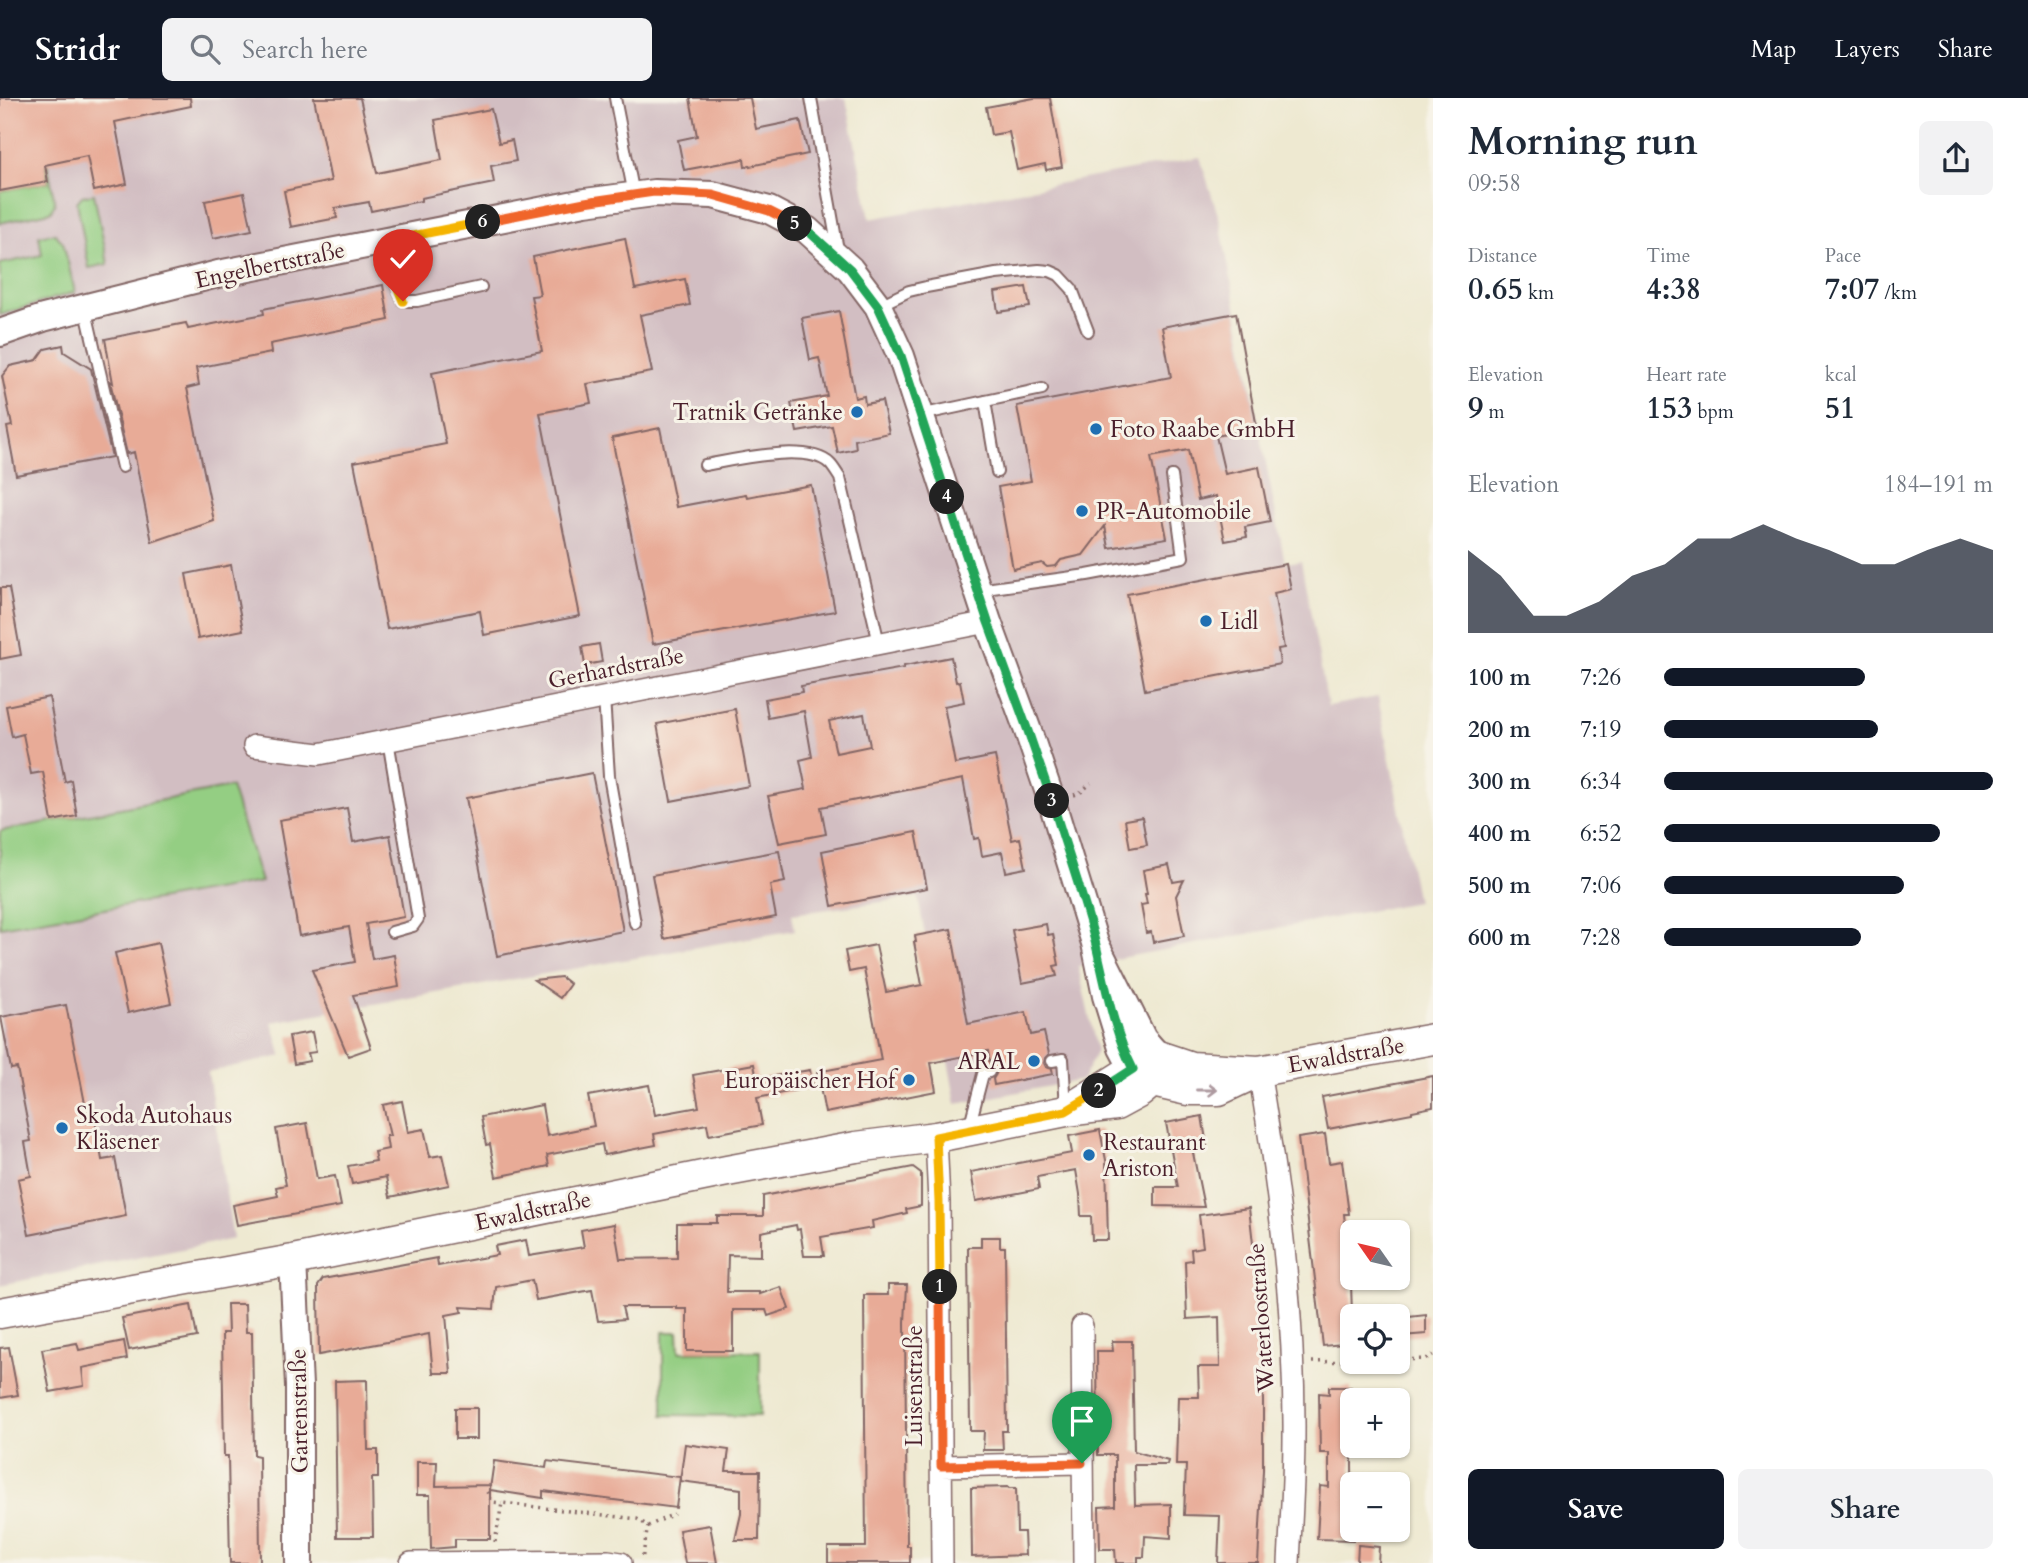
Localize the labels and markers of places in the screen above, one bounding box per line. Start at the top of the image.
pin: 6 [466,204,500,240]
pin: 5 [778,206,812,242]
pin [373,229,433,301]
place label: Tratnik Getränke [672,397,843,428]
marker: Tratnik Getränke [849,404,865,420]
place label: Foto Raabe GmbH [1110,414,1295,445]
marker: Foto Raabe GmbH [1088,421,1104,437]
pin: 4 [930,480,964,514]
place label: PR-Automobile [1096,496,1251,527]
marker: PR-Automobile [1074,503,1090,519]
place label: Lidl [1220,606,1259,637]
marker: Lidl [1198,613,1214,629]
pin: 3 [1034,784,1070,818]
place label: ARAL [957,1046,1020,1077]
marker: ARAL [1026,1053,1042,1069]
place label: Europäischer Hof [724,1065,899,1096]
marker: Europäischer Hof [901,1072,917,1088]
pin: 2 [1082,1074,1116,1108]
place label: Skoda Autohaus Kläsener [76,1100,232,1157]
marker: Skoda Autohaus Kläsener [54,1120,70,1136]
place label: Restaurant Ariston [1103,1127,1206,1184]
marker: Restaurant Ariston [1081,1147,1097,1163]
pin: 1 [922,1270,958,1304]
pin [1052,1391,1112,1463]

